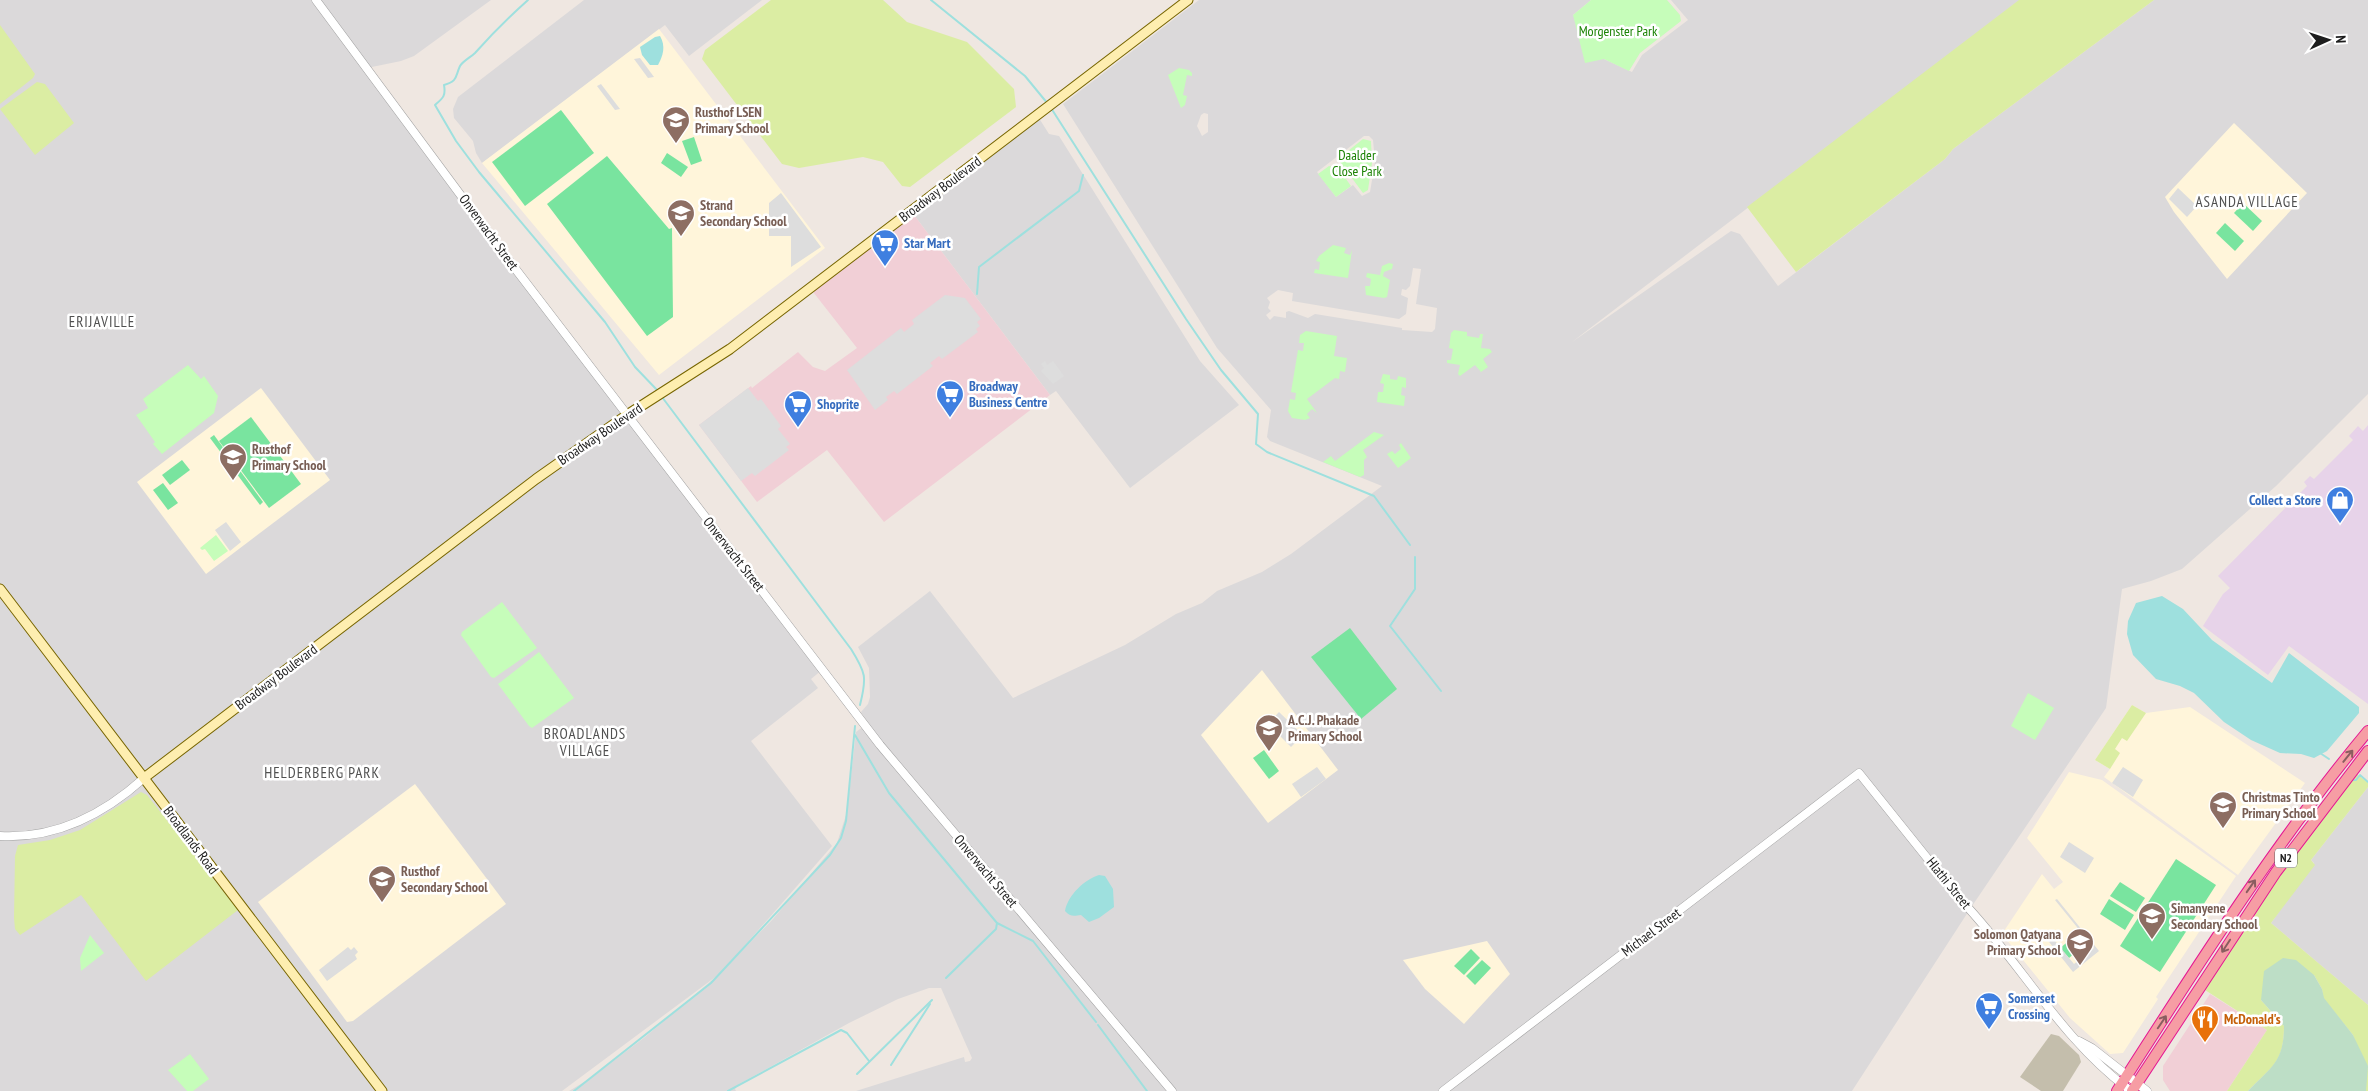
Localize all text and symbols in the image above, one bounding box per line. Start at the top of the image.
north arrow [2303,15,2353,65]
park label: Morgenster Park [1579,22,1658,40]
text: N [2332,35,2350,44]
place label: Rusthof LSEN Primary School [695,103,770,137]
school or university icon: Rusthof LSEN Primary School [661,105,691,144]
park label: Daalder Close Park [1332,146,1383,180]
street label: Broadway Boulevard [895,152,985,226]
street label: Onverwacht Street [455,190,523,274]
district label: ASANDA VILLAGE [2195,192,2299,211]
place label: Strand Secondary School [700,196,787,230]
school or university icon: Strand Secondary School [666,198,696,237]
supermarket icon: Star Mart [870,228,900,267]
place label: Star Mart [904,234,951,252]
district label: ERIJAVILLE [69,312,135,331]
place label: Broadway Business Centre [969,377,1047,411]
supermarket icon: Broadway Business Centre [935,379,965,418]
supermarket icon: Shoprite [783,389,813,428]
place label: Shoprite [817,395,859,413]
street label: Broadway Boulevard [554,399,646,469]
place label: Rusthof Primary School [252,440,327,474]
school or university icon: Rusthof Primary School [218,442,248,481]
shop icon: Collect a Store [2325,485,2355,524]
place label: Collect a Store [2249,491,2321,509]
street label: Onverwacht Street [699,513,769,595]
street label: Broadway Boulevard [231,640,321,714]
place label: A.C.J. Phakade Primary School [1287,711,1363,745]
school or university icon: A.C.J. Phakade Primary School [1254,713,1284,752]
district label: BROADLANDS VILLAGE [544,724,626,760]
one-way arrow [2342,750,2353,763]
district label: HELDERBERG PARK [264,763,380,782]
place label: Christmas Tinto Primary School [2242,788,2320,822]
school or university icon: Christmas Tinto Primary School [2208,790,2238,829]
street label: Broadlands Road [159,802,223,878]
street label: Onverwacht Street [950,831,1022,911]
road number: N2 [2275,848,2297,868]
street label: Hlathi Street [1923,853,1975,913]
place label: Rusthof Secondary School [401,862,488,896]
school or university icon: Rusthof Secondary School [367,864,397,903]
one-way arrow [2246,880,2256,894]
place label: Simanyene Secondary School [2171,899,2258,933]
school or university icon: Simanyene Secondary School [2137,901,2167,940]
street label: Michael Street [1618,904,1684,960]
place label: Solomon Qatyana Primary School [1974,925,2062,959]
school or university icon: Solomon Qatyana Primary School [2065,927,2095,966]
one-way arrow [2220,938,2230,952]
place label: Somerset Crossing [2008,989,2055,1023]
supermarket icon: Somerset Crossing [1974,991,2004,1030]
restaurant icon: McDonald's [2190,1004,2220,1043]
place label: McDonald's [2224,1010,2281,1028]
one-way arrow [2157,1016,2167,1030]

